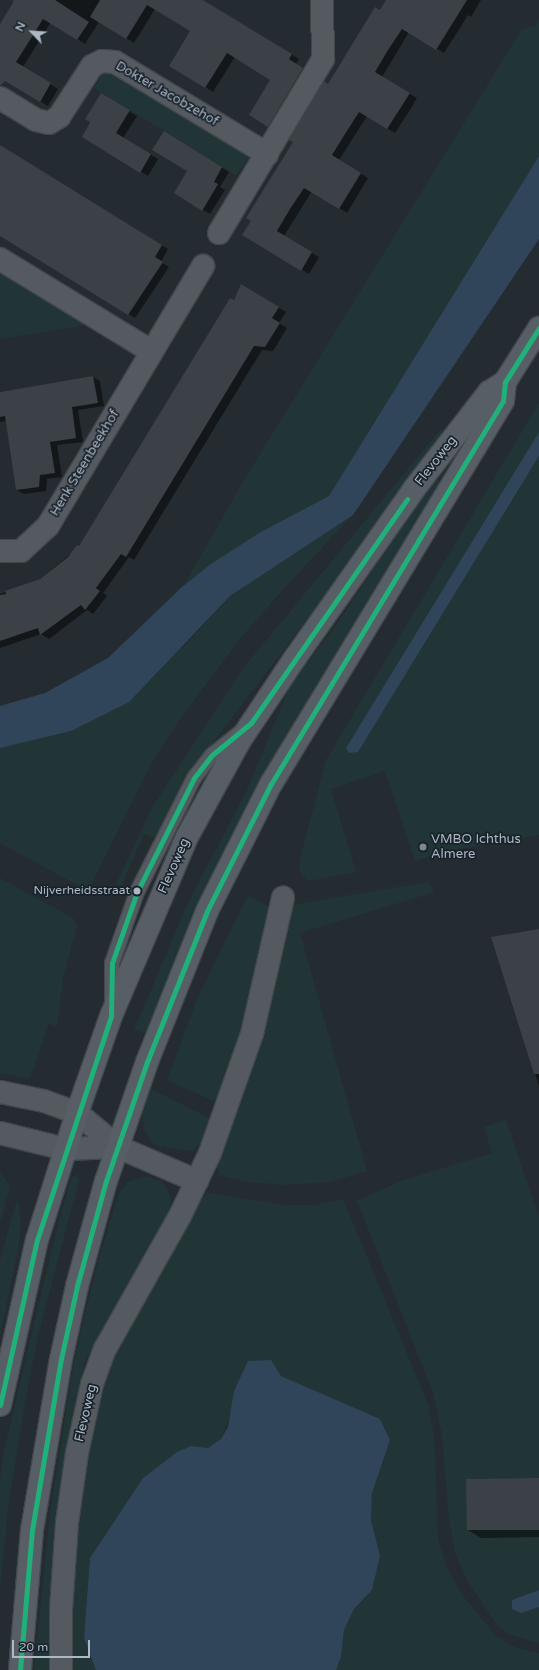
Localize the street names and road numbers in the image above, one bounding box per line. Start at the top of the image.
street label: Dokter Jacobzehof [113,58,221,130]
street label: Henk Steenbeekhof [47,407,123,519]
street label: Flevoweg [412,433,460,489]
street label: Flevoweg [155,836,193,896]
street label: Flevoweg [72,1383,100,1443]

